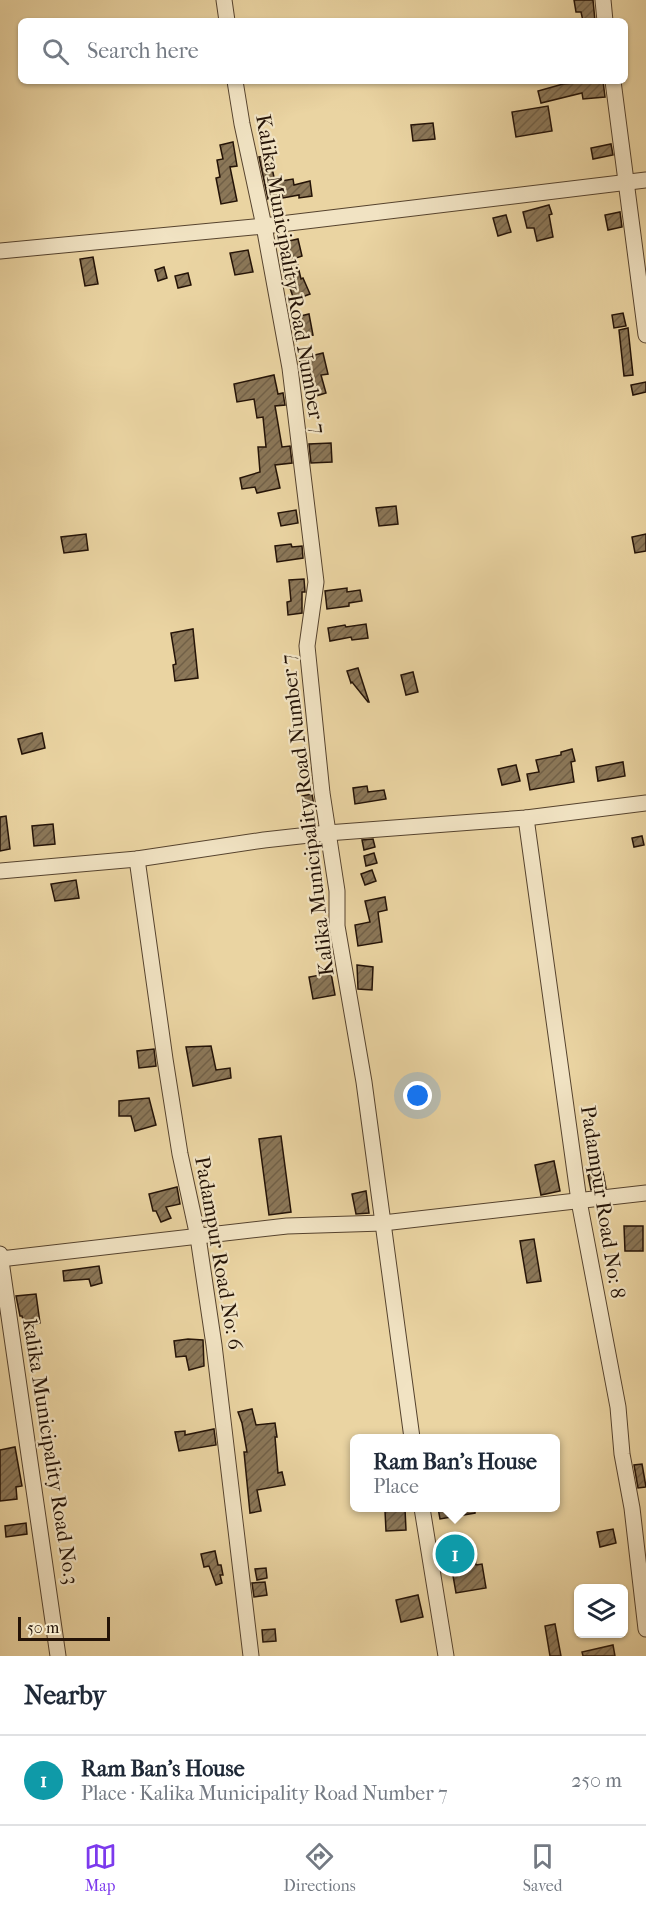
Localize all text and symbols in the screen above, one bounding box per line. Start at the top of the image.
search box [18,18,628,84]
icon: search [39,35,72,68]
text: Search here [87,38,199,64]
street label: Kalika Municipality Road Number 7 [251,112,331,436]
street label: Kalika Municipality Road Number 7 [275,653,339,977]
your location [403,1081,432,1110]
street label: Padampur Road No: 8 [576,1104,630,1300]
street label: Padampur Road No: 6 [190,1155,248,1352]
street label: kalika Municipality Road No.3 [18,1318,84,1586]
popup [350,1434,560,1512]
text: Ram Ban's House [373,1449,537,1475]
text: Place [373,1475,419,1498]
pin: 1 [436,1532,474,1576]
map controls [574,1584,628,1638]
button: layers [574,1584,628,1638]
scale bar [18,1614,110,1642]
text: 50 m [27,1618,59,1637]
text: Nearby [24,1680,106,1711]
text: Ram Ban's House [81,1756,245,1782]
text: 1 [40,1769,47,1792]
text: 250 m [571,1769,622,1792]
text: Place · Kalika Municipality Road Number 7 [81,1782,448,1805]
tab: Map [84,1840,117,1895]
tab: Directions [284,1840,356,1895]
tab: Saved [523,1840,562,1895]

